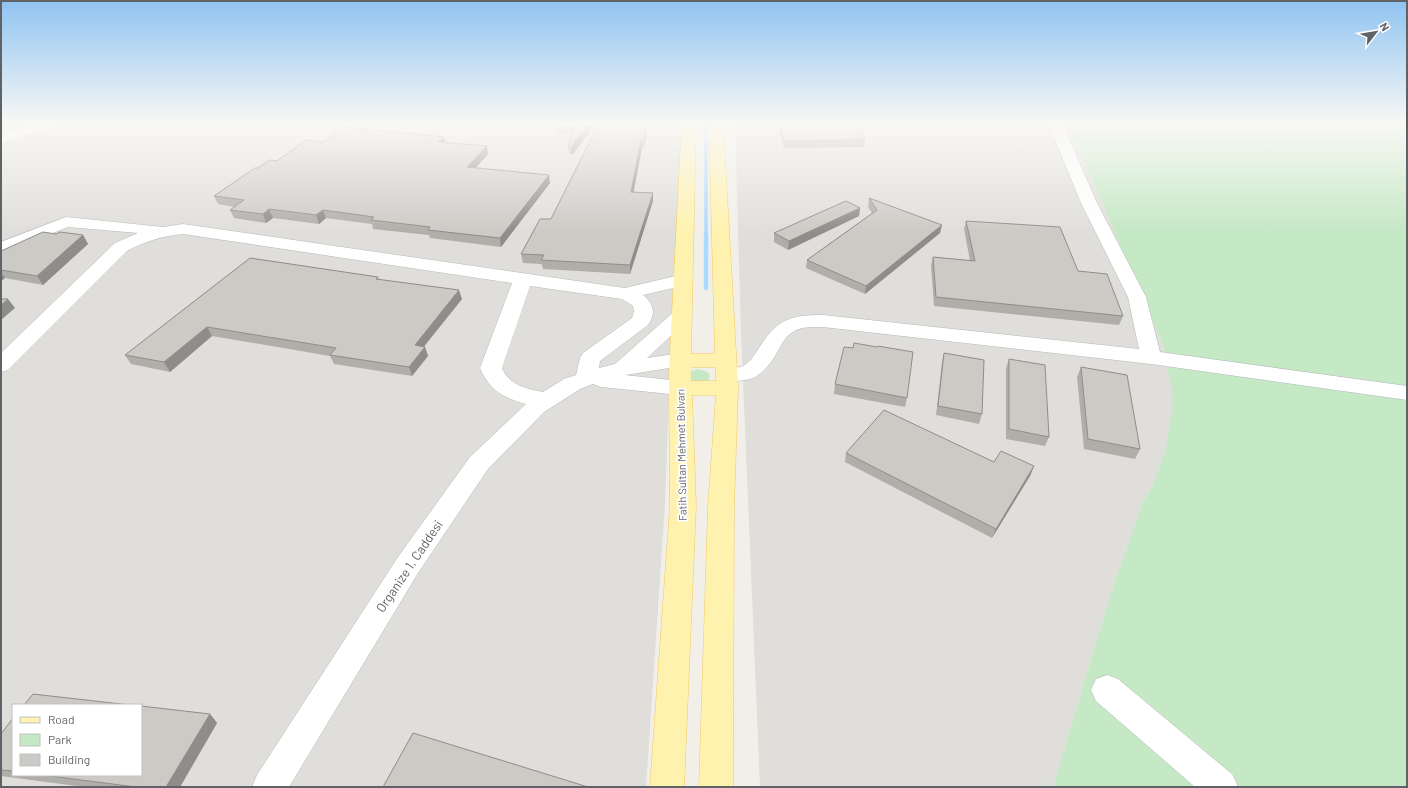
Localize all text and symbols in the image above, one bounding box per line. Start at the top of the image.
north arrow [1356,12,1396,52]
text: N [1378,20,1392,33]
street label: Fatih Sultan Mehmet Bulvarı [673,389,689,521]
street label: Organize 1. Caddesi [372,517,446,615]
legend [12,704,142,776]
text: Road [48,712,75,726]
text: Park [48,732,72,746]
text: Building [48,752,90,766]

